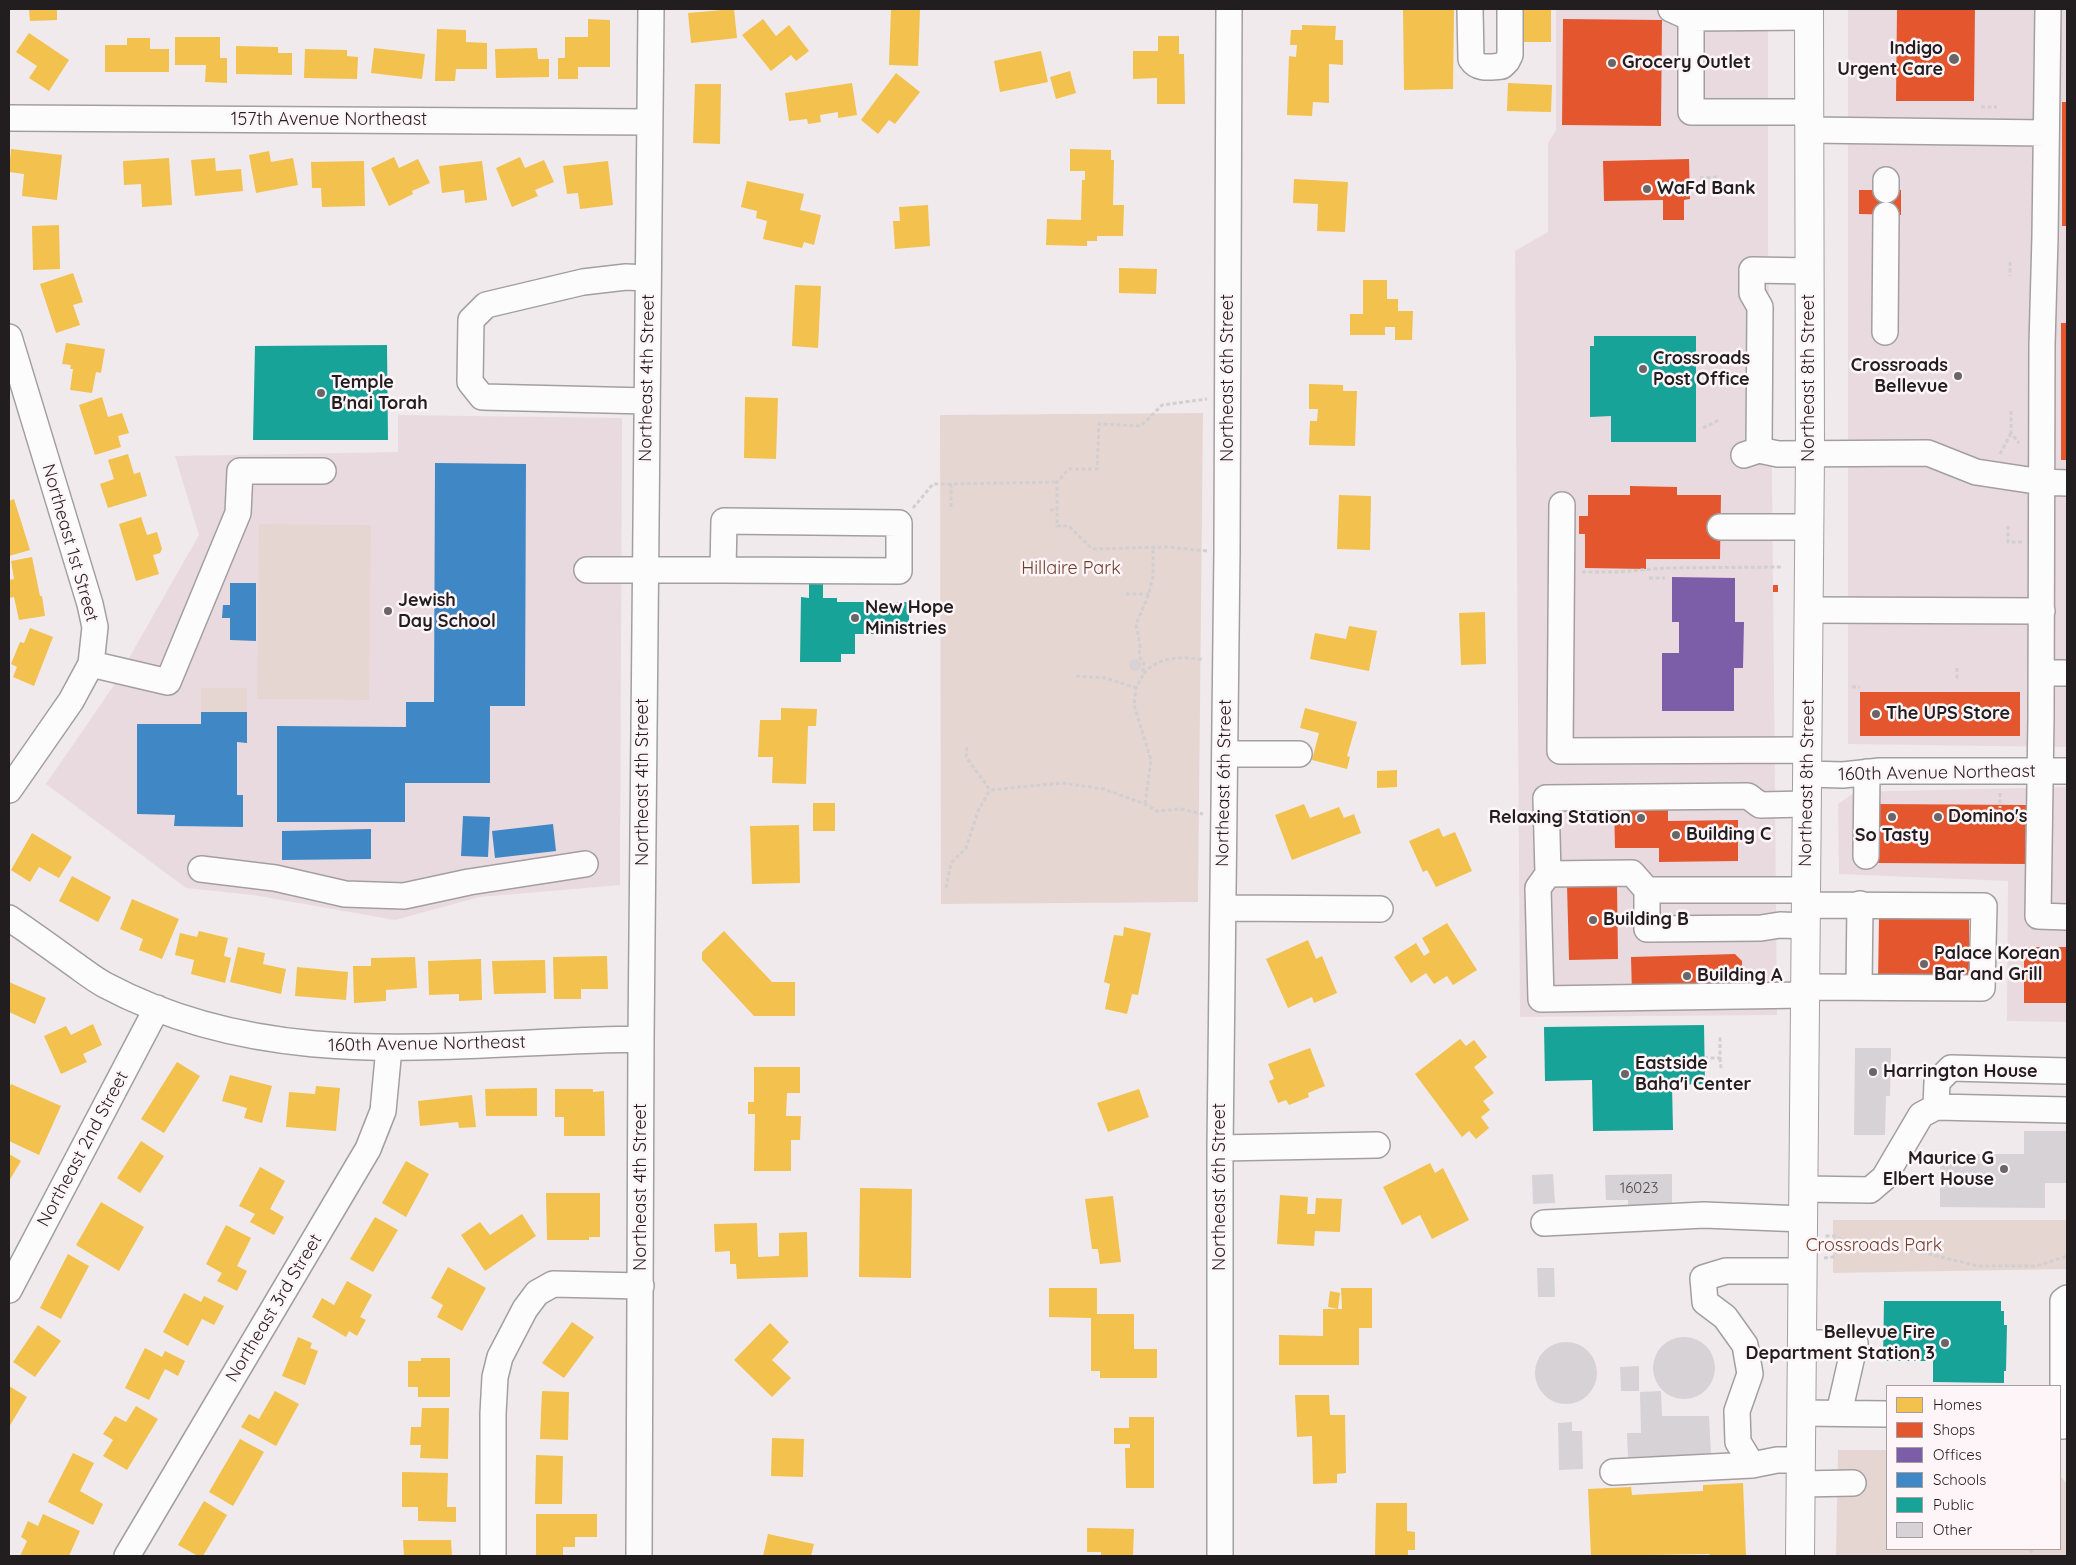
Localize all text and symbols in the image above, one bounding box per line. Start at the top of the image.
place label: Indigo Urgent Care [1837,38,1943,80]
place label: Grocery Outlet [1622,52,1751,74]
marker: Indigo Urgent Care [1947,52,1961,66]
marker: Grocery Outlet [1606,57,1618,69]
street label: 157th Avenue Northeast [231,109,427,131]
place label: WaFd Bank [1657,178,1755,200]
marker: WaFd Bank [1641,183,1653,195]
street label: Northeast 4th Street [635,294,659,462]
street label: Northeast 6th Street [1217,294,1239,462]
street label: Northeast 8th Street [1798,294,1820,462]
place label: Crossroads Post Office [1653,348,1750,390]
place label: Crossroads Bellevue [1851,355,1948,398]
marker: Crossroads Post Office [1637,363,1649,375]
marker: Crossroads Bellevue [1952,370,1964,382]
place label: Temple B'nai Torah [331,372,428,414]
marker: Temple B'nai Torah [315,387,327,399]
street label: Northeast 1st Street [37,462,103,624]
park label: Hillaire Park [1021,558,1121,580]
place label: Jewish Day School [398,590,496,632]
place label: New Hope Ministries [865,597,954,640]
marker: Jewish Day School [382,605,394,617]
marker: New Hope Ministries [849,612,861,624]
street label: Northeast 4th Street [632,698,654,866]
street label: Northeast 6th Street [1212,699,1236,867]
street label: Northeast 8th Street [1795,699,1819,867]
place label: The UPS Store [1886,703,2010,725]
marker: The UPS Store [1870,708,1882,720]
street label: 160th Avenue Northeast [1838,760,2036,786]
place label: Domino's [1948,806,2028,828]
place label: Relaxing Station [1489,807,1631,829]
marker: So Tasty [1886,811,1898,823]
marker: Domino's [1932,811,1944,823]
marker: Relaxing Station [1635,812,1647,824]
place label: Building C [1686,824,1771,846]
place label: So Tasty [1855,825,1929,847]
marker: Building C [1670,829,1682,841]
place label: Building B [1603,909,1689,931]
marker: Building B [1587,914,1599,926]
place label: Palace Korean Bar and Grill [1934,943,2060,986]
marker: Palace Korean Bar and Grill [1918,958,1930,970]
place label: Building A [1697,965,1783,987]
marker: Building A [1681,970,1693,982]
street label: 160th Avenue Northeast [328,1031,526,1057]
place label: Eastside Baha'i Center [1635,1053,1751,1096]
place label: Harrington House [1883,1061,2038,1083]
marker: Harrington House [1867,1066,1879,1078]
street label: Northeast 2nd Street [33,1067,133,1231]
marker: Eastside Baha'i Center [1619,1068,1631,1080]
street label: Northeast 4th Street [630,1103,652,1271]
street label: Northeast 6th Street [1209,1103,1231,1271]
place label: Maurice G Elbert House [1883,1148,1994,1190]
marker: Maurice G Elbert House [1998,1163,2010,1175]
house number: 16023 [1620,1179,1658,1197]
street label: Northeast 3rd Street [221,1230,327,1386]
park label: Crossroads Park [1806,1235,1942,1257]
place label: Bellevue Fire Department Station 3 [1746,1322,1935,1365]
marker: Bellevue Fire Department Station 3 [1939,1337,1951,1349]
legend [1886,1385,2061,1550]
text: Homes [1933,1395,1982,1414]
text: Shops [1933,1420,1975,1439]
text: Offices [1933,1445,1982,1464]
text: Schools [1933,1470,1986,1489]
text: Public [1933,1495,1974,1514]
text: Other [1933,1520,1972,1539]

